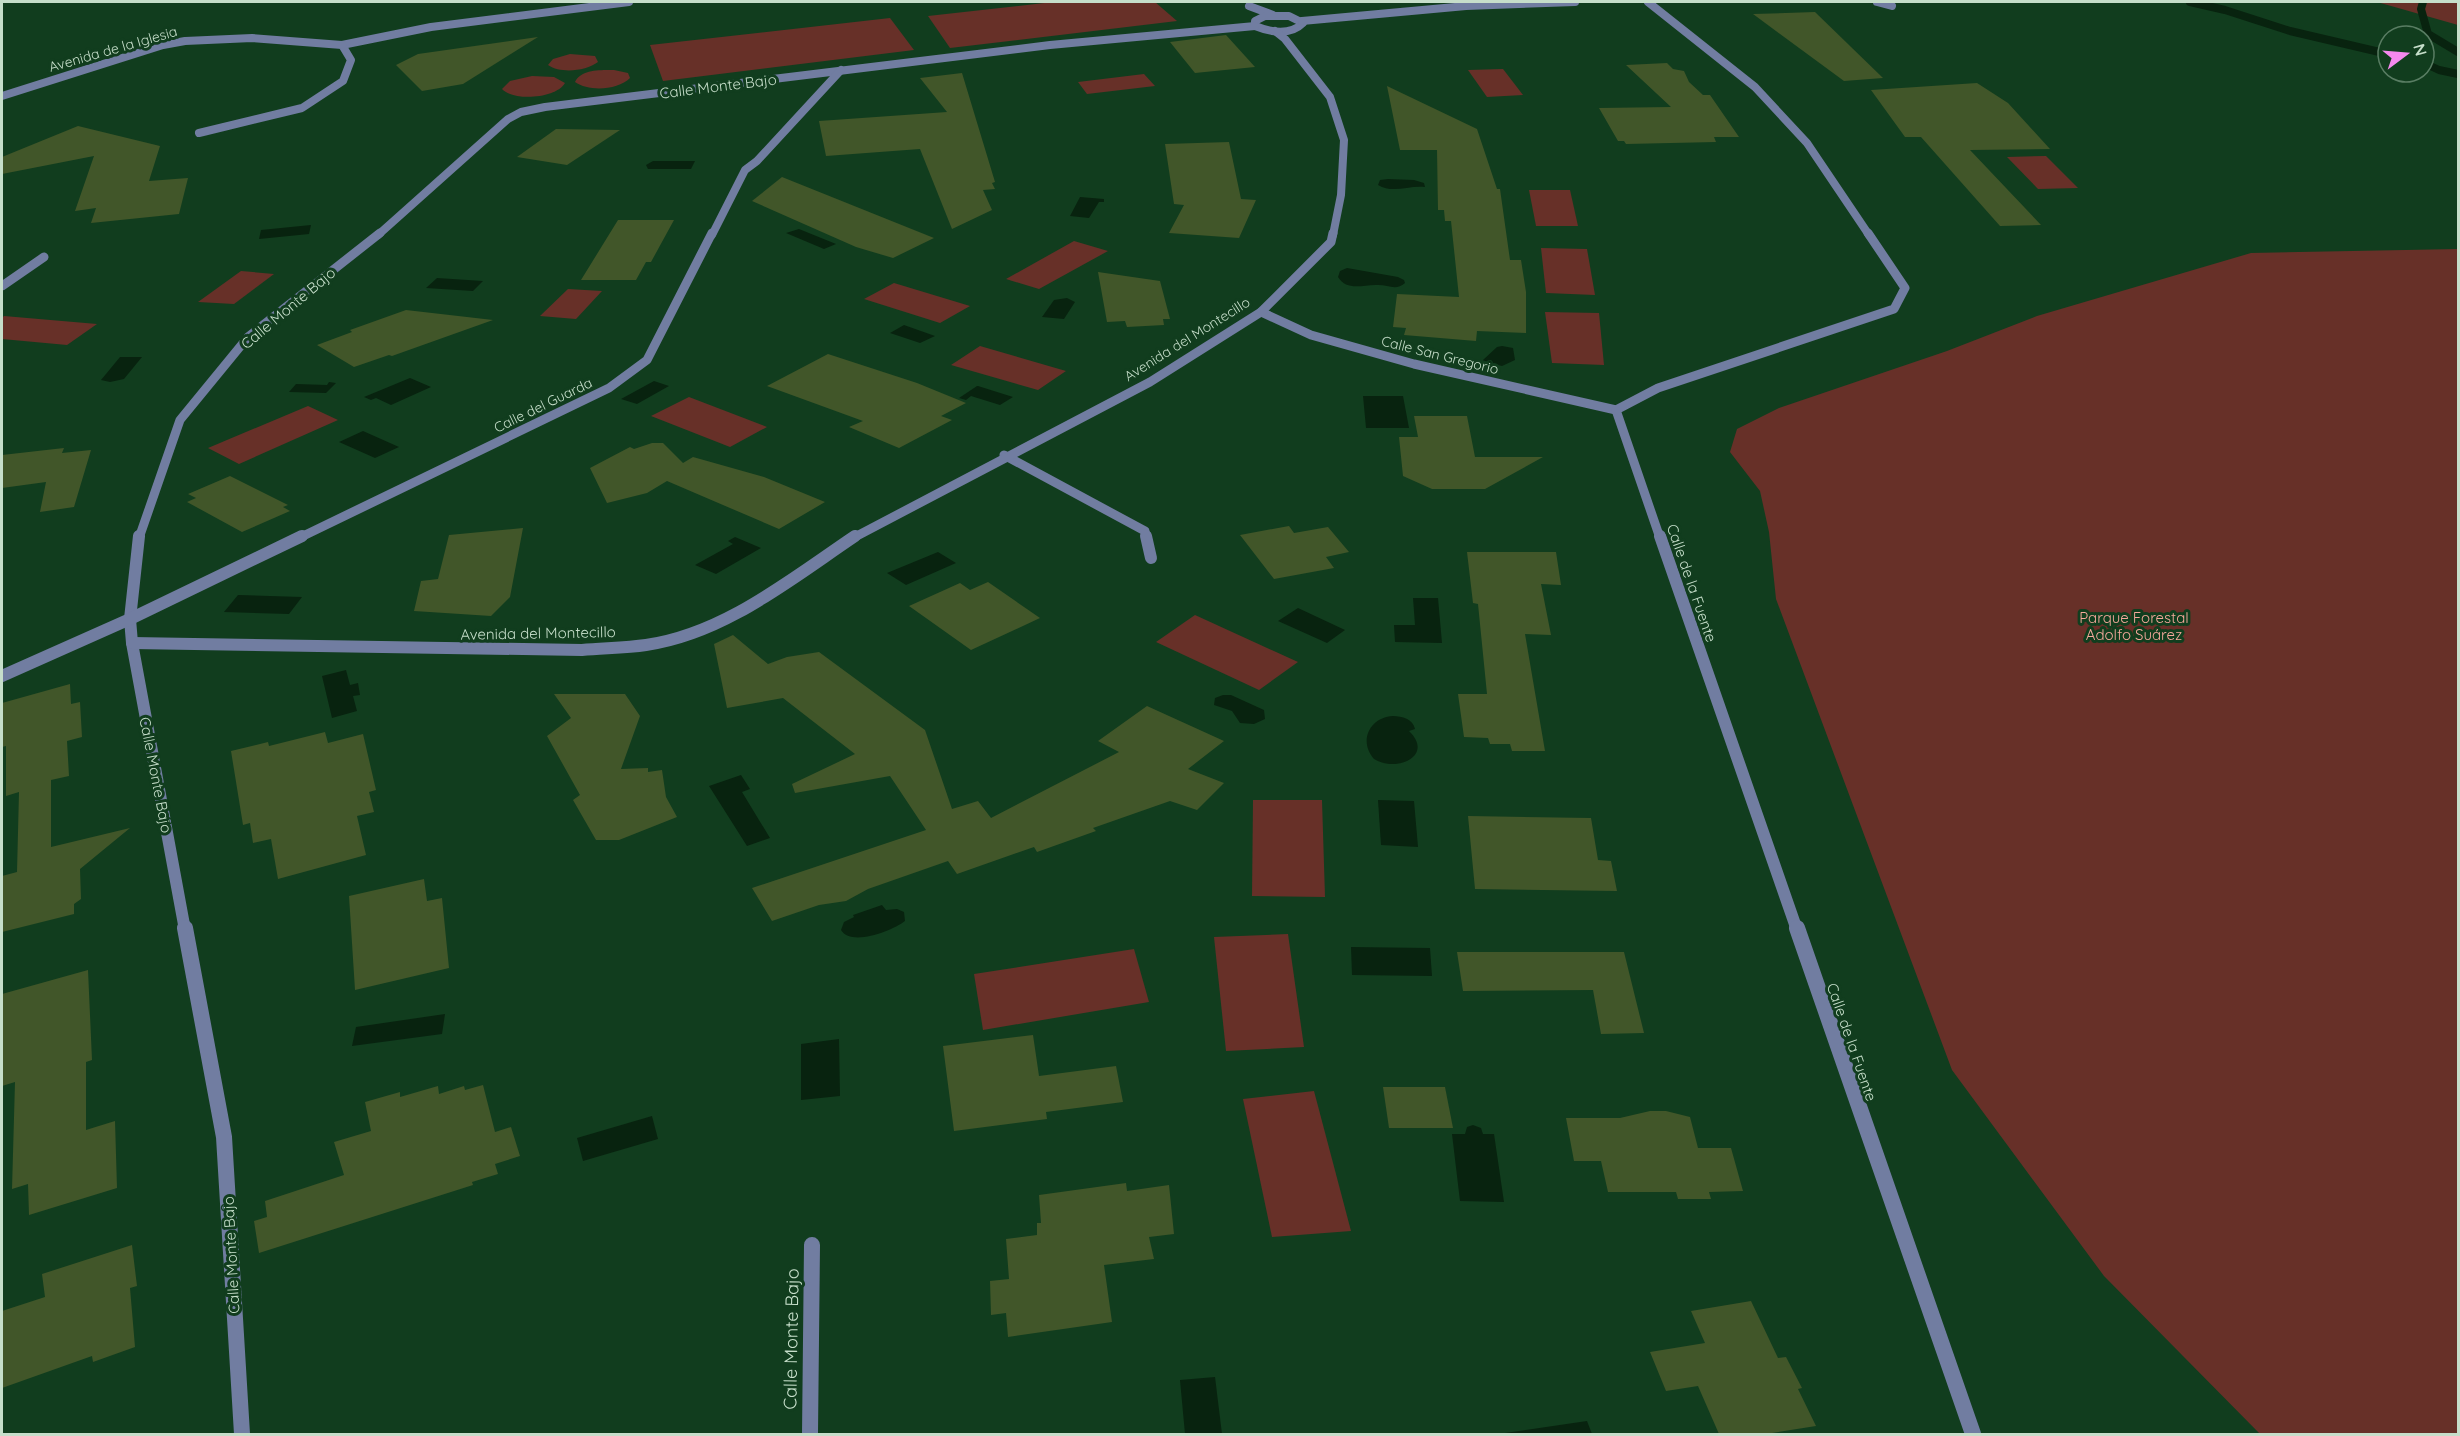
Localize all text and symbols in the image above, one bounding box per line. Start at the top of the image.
street label: Avenida de la Iglesia [47,22,179,76]
north arrow [2376,24,2436,84]
text: N [2409,41,2432,58]
street label: Calle Monte Bajo [658,69,778,103]
street label: Calle Monte Bajo [237,263,339,353]
street label: Avenida del Montecillo [1121,293,1253,385]
street label: Calle San Gregorio [1379,332,1501,378]
street label: Calle del Guarda [491,373,595,437]
street label: Calle de la Fuente [1663,521,1721,645]
park label: Parque Forestal Adolfo Suárez [2079,608,2189,644]
street label: Avenida del Montecillo [460,622,616,644]
street label: Calle Monte Bajo [135,715,177,835]
street label: Calle de la Fuente [1823,980,1881,1104]
street label: Calle Monte Bajo [218,1196,244,1314]
street label: Calle Monte Bajo [778,1268,804,1410]

